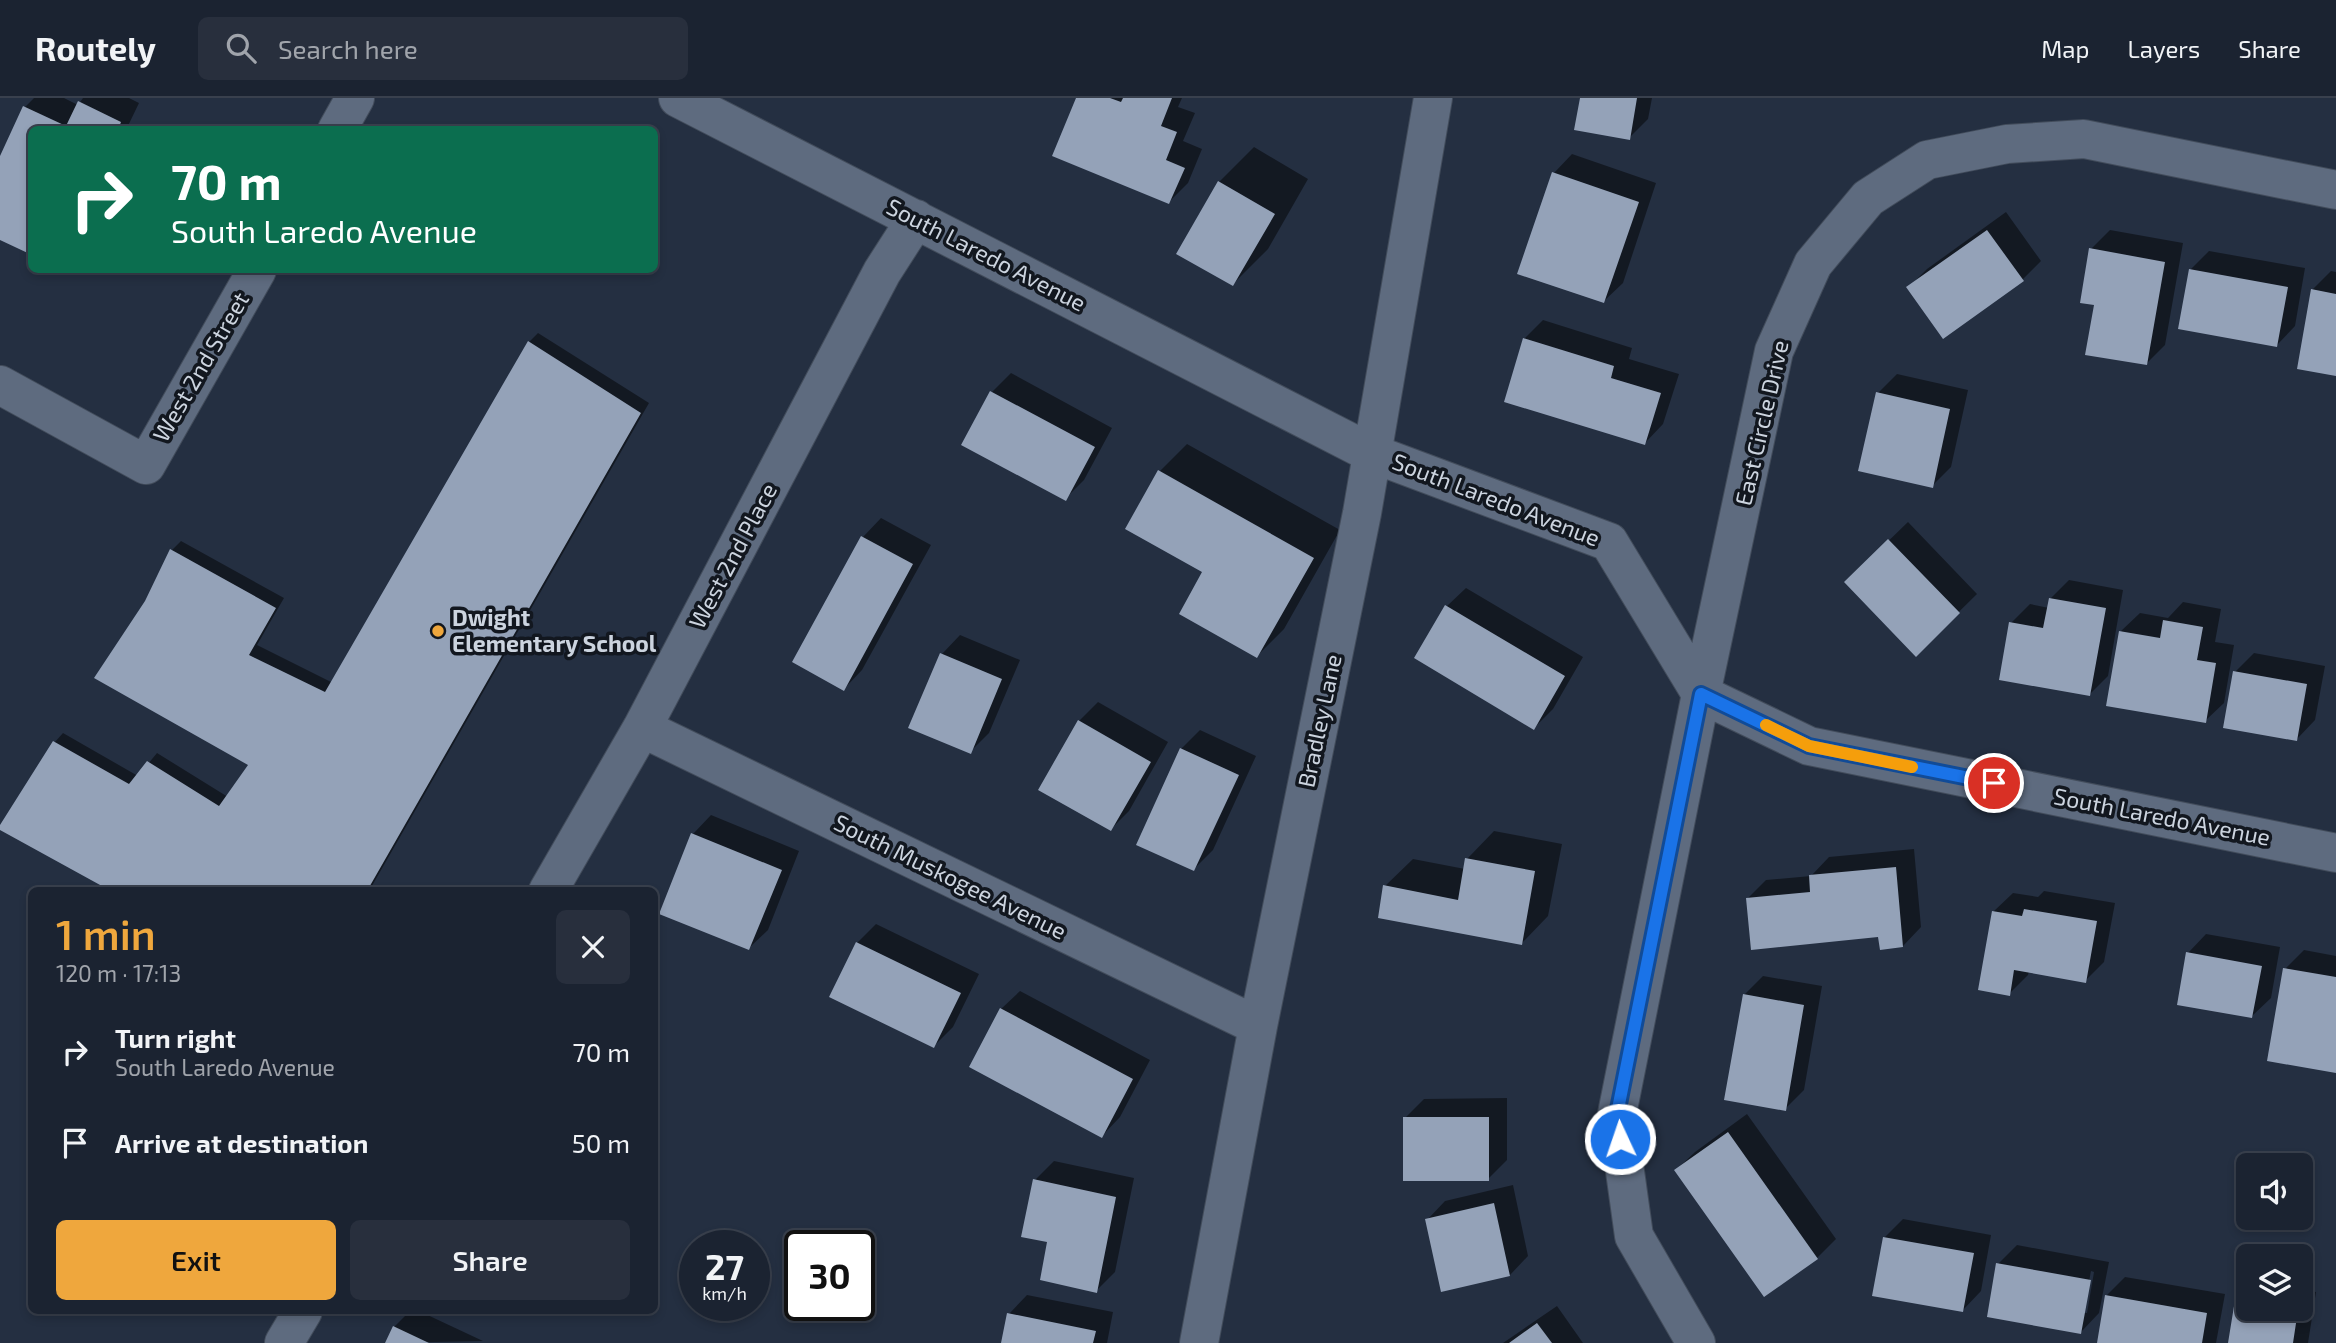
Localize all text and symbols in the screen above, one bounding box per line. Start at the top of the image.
search box [198,17,688,80]
text: Routely [35,28,156,68]
icon: search [222,29,260,67]
text: Search here [278,33,418,64]
text: Map [2041,34,2089,63]
text: Layers [2127,34,2200,63]
text: Share [2238,34,2301,63]
text: 70 m [171,151,282,210]
icon: right [56,154,147,245]
street label: South Laredo Avenue [882,192,1091,317]
text: South Laredo Avenue [171,211,477,249]
street label: West 2nd Street [146,287,254,446]
street label: East Circle Drive [1728,337,1794,508]
street label: South Laredo Avenue [1389,447,1604,552]
street label: West 2nd Place [682,478,782,633]
place label: Dwight Elementary School [452,603,657,657]
marker: Dwight Elementary School [430,623,446,639]
street label: Bradley Lane [1291,652,1347,790]
pin [1964,753,2024,813]
icon: arrive [1975,764,2013,802]
street label: South Laredo Avenue [2052,781,2273,851]
street label: South Muskogee Avenue [830,808,1071,945]
text: 1 min [56,908,156,958]
button: close [556,910,630,984]
text: 120 m · 17:13 [56,959,181,987]
text: Turn right [115,1022,236,1053]
icon: right [56,1033,94,1071]
text: 70 m [572,1036,630,1067]
text: South Laredo Avenue [115,1053,335,1081]
position arrow [1583,1102,1657,1176]
icon: arrive [56,1124,94,1162]
text: Arrive at destination [115,1127,368,1158]
text: 50 m [572,1127,630,1158]
map controls [2236,1153,2313,1321]
button: sound [2236,1153,2313,1230]
button: Exit [56,1220,336,1300]
button: Share [350,1220,630,1300]
speed limit sign: 30 [784,1230,875,1321]
button: layers [2236,1244,2313,1321]
text: 27 [705,1245,744,1287]
text: km/h [702,1282,747,1304]

